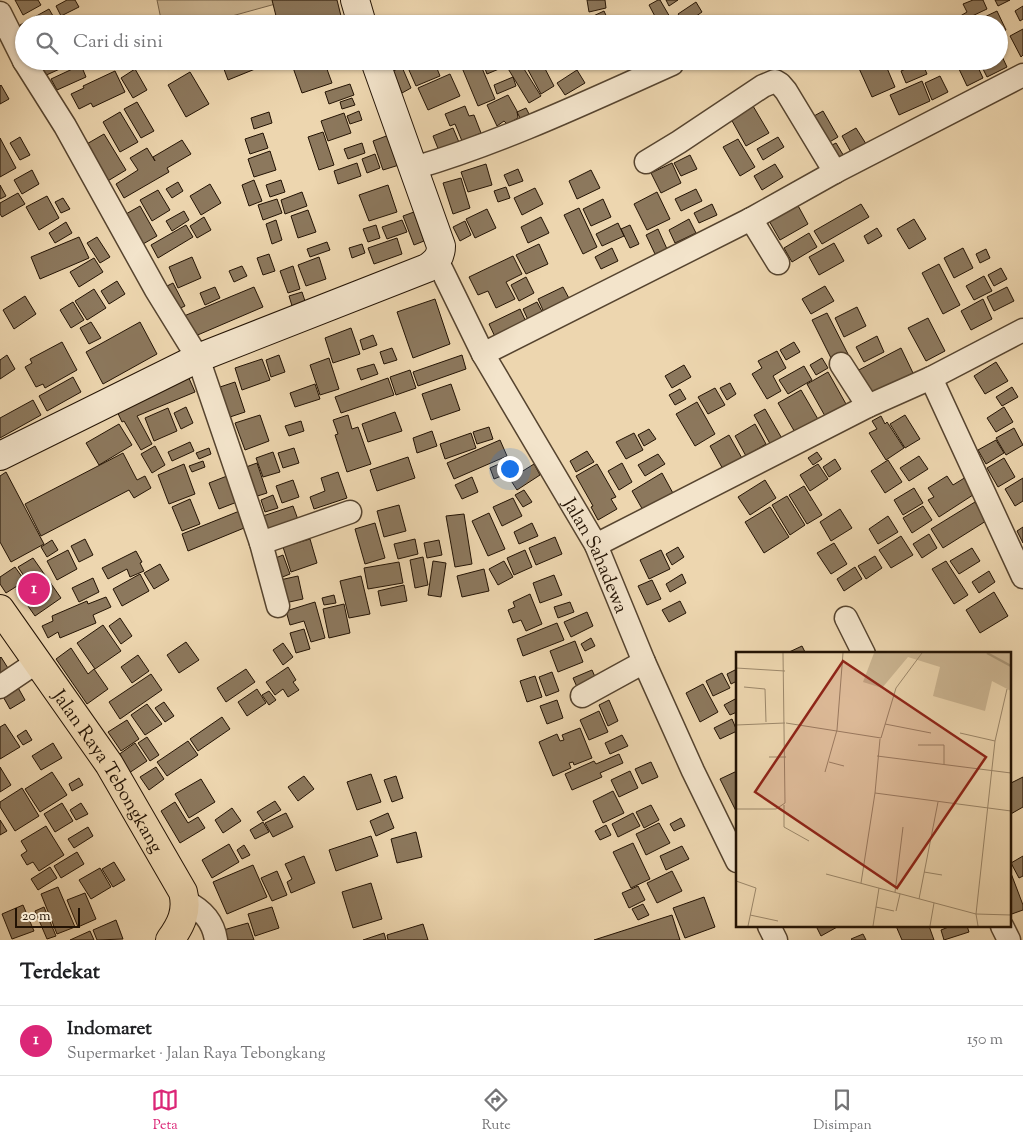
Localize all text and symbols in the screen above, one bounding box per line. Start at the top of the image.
search box [15,15,1008,70]
icon: search [33,29,61,57]
text: Cari di sini [73,29,163,56]
your location [497,456,523,482]
street label: Jalan Sahadewa [555,493,634,618]
pin: 1 [18,570,50,608]
inset map [736,652,1010,928]
street label: Jalan Raya Tebongkang [44,684,169,859]
scale bar [15,905,80,928]
text: 20 m [22,907,51,927]
text: Terdekat [20,958,100,988]
text: Indomaret [67,1016,152,1043]
text: 1 [33,1029,39,1052]
text: 150 m [967,1029,1003,1052]
text: Supermarket · Jalan Raya Tebongkang [67,1043,326,1066]
tab: Peta [151,1086,179,1136]
tab: Rute [482,1086,511,1136]
tab: Disimpan [813,1086,872,1136]

